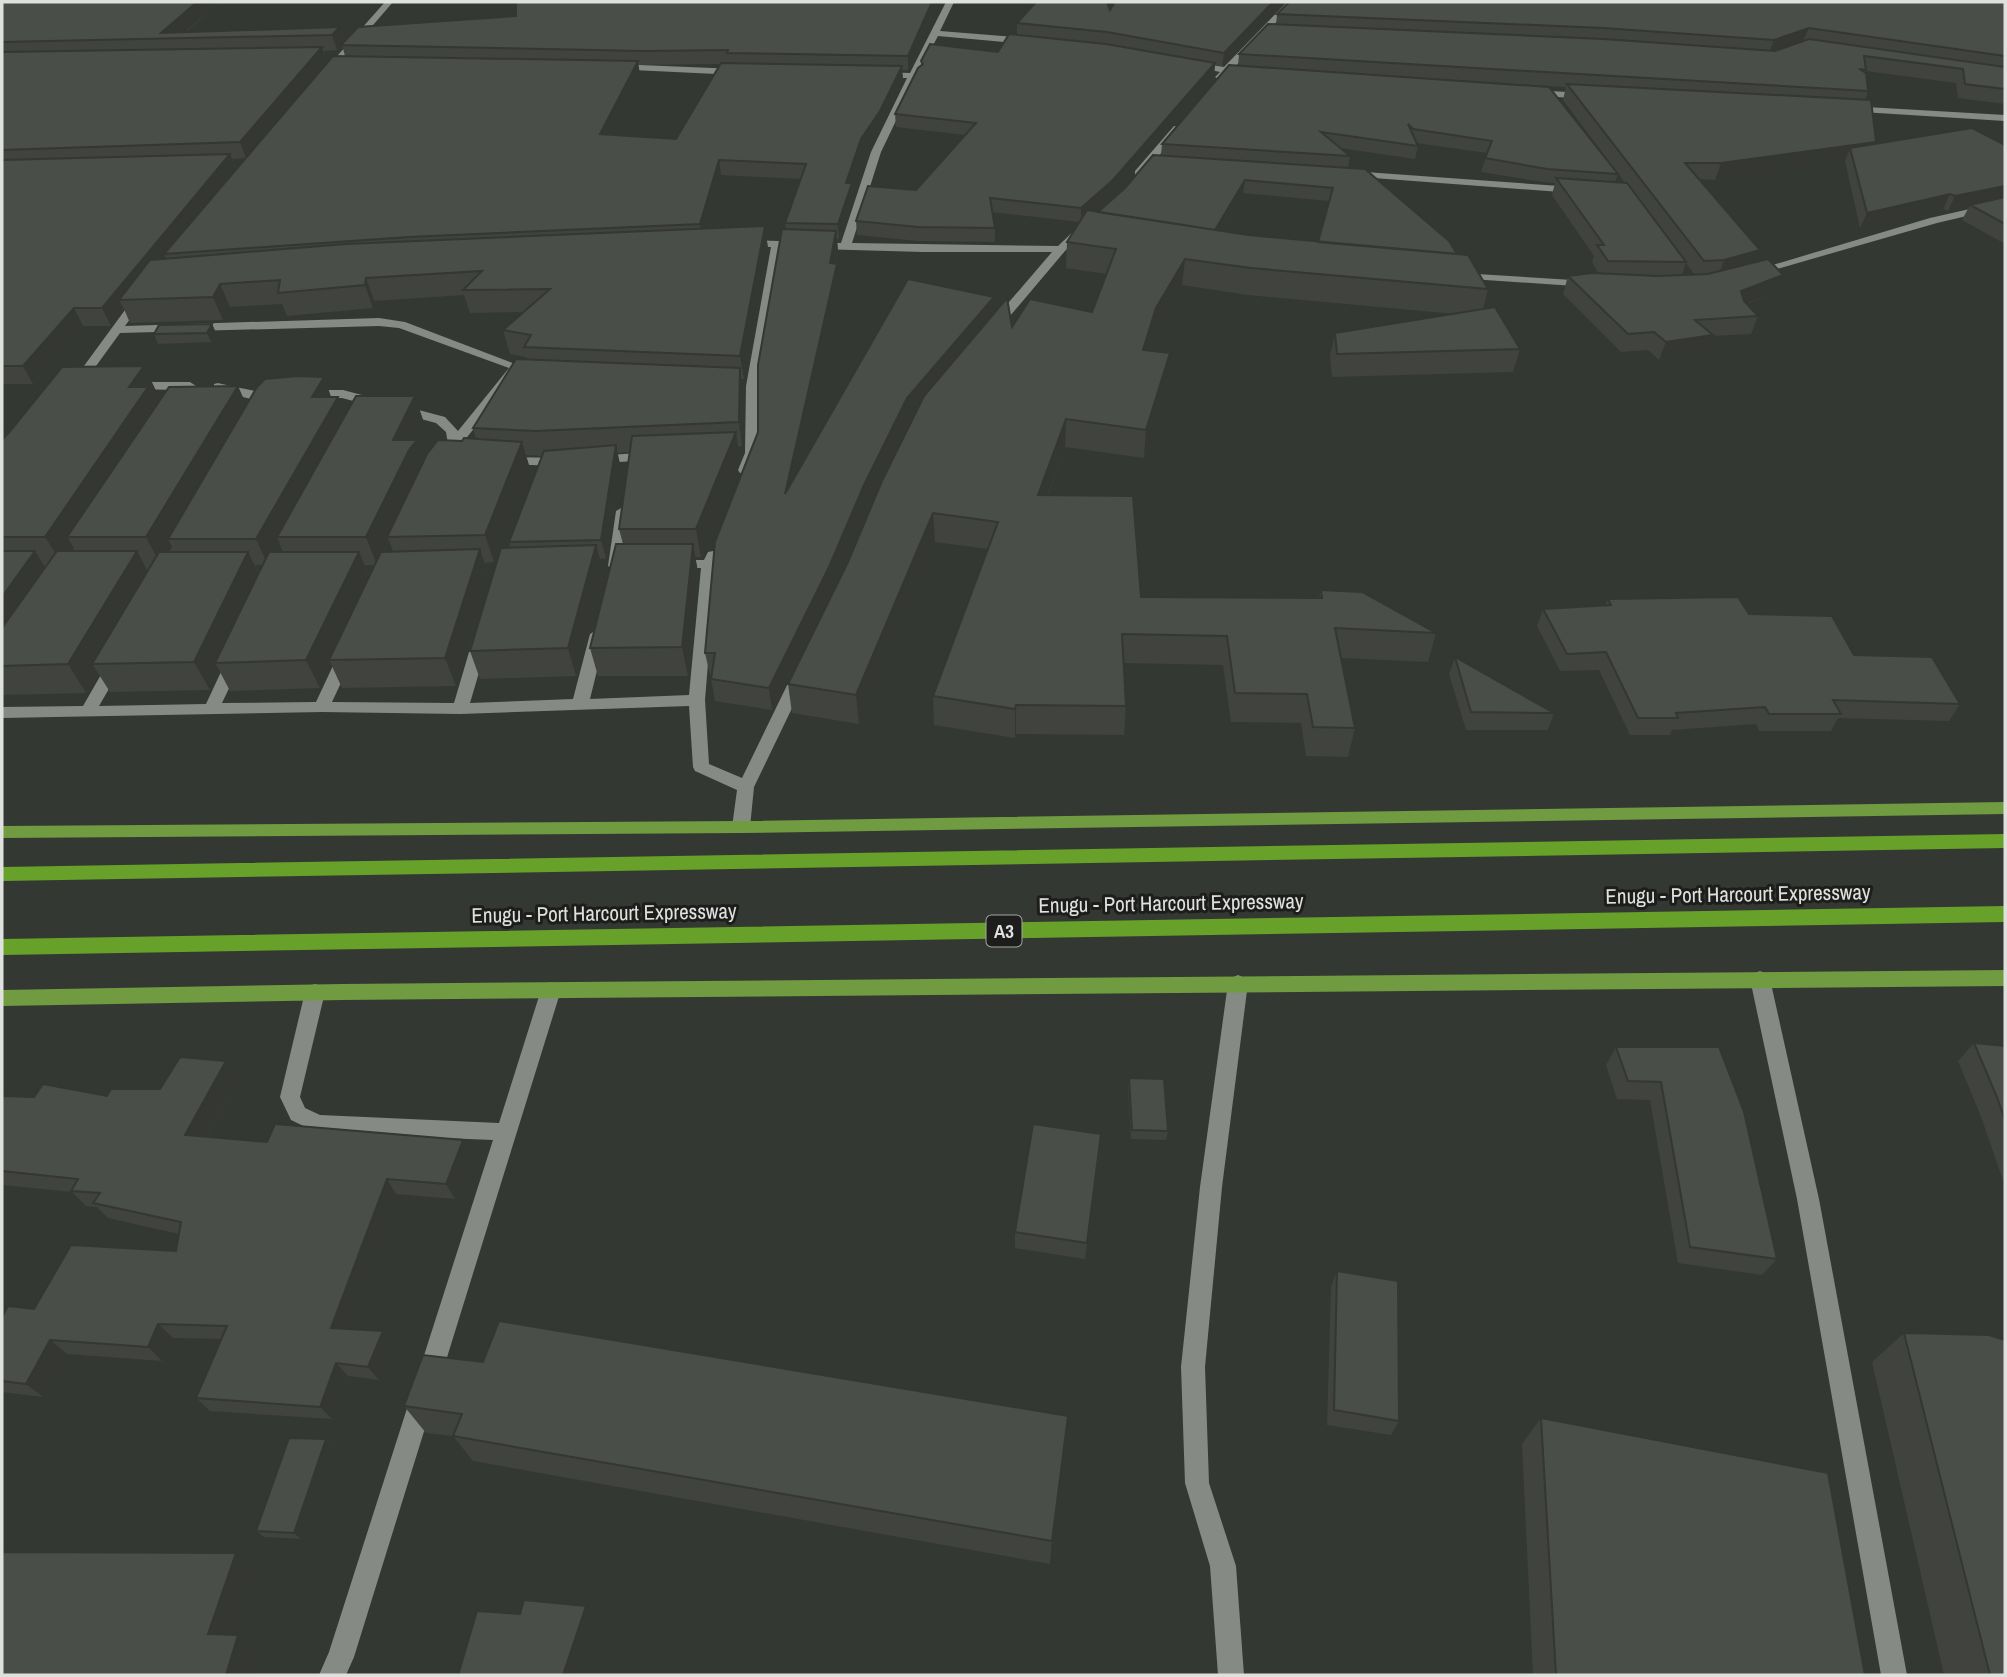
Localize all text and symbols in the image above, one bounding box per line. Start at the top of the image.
street label: Enugu - Port Harcourt Expressway [1605,877,1871,911]
street label: Enugu - Port Harcourt Expressway [1038,886,1304,920]
street label: Enugu - Port Harcourt Expressway [471,896,737,930]
road number: A3 [986,916,1021,946]

